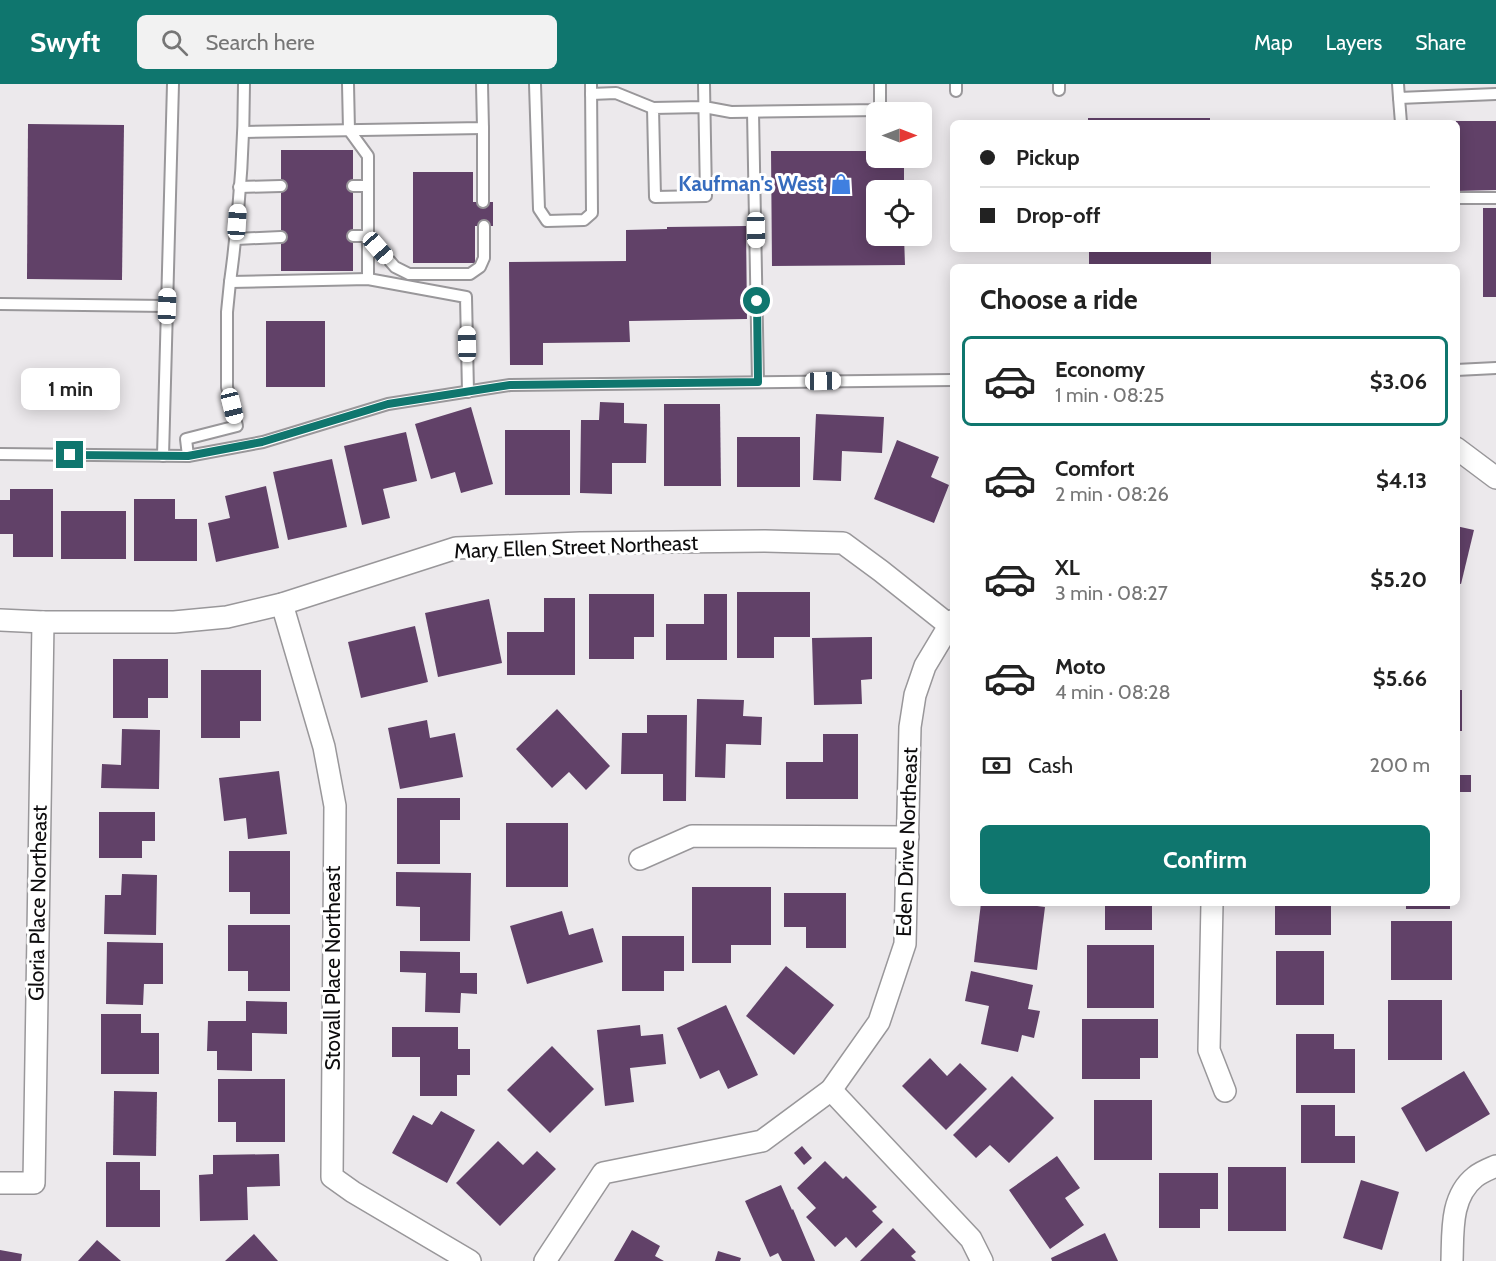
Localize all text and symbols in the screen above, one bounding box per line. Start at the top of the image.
search box [137,15,557,69]
text: Swyft [30,25,101,59]
icon: search [158,26,191,59]
text: Search here [206,29,315,56]
text: Map [1254,30,1293,55]
text: Layers [1326,30,1382,55]
text: Share [1415,30,1466,55]
north arrow [866,102,932,168]
map controls [866,102,932,246]
text: Pickup [1016,144,1080,171]
place label: Kaufman's West [678,171,824,196]
shop icon: Kaufman's West [829,172,853,196]
button: locate [866,180,932,246]
text: Drop-off [1016,202,1100,229]
car [227,203,247,241]
car [747,212,765,248]
car [359,229,397,267]
text: Choose a ride [980,283,1138,316]
route start [743,287,770,314]
car [157,288,177,324]
car [458,326,476,362]
icon: car [983,354,1037,408]
text: Economy [1055,356,1145,383]
callout: 1 min [20,368,119,410]
text: $3.06 [1370,368,1427,395]
car [805,372,841,390]
text: 1 min [48,377,93,401]
text: 1 min · 08:25 [1055,383,1164,407]
car [219,386,245,426]
route end [56,441,83,468]
icon: car [983,453,1037,507]
text: Comfort [1055,455,1134,482]
text: $4.13 [1376,467,1427,494]
text: 2 min · 08:26 [1055,482,1169,506]
street label: Mary Ellen Street Northeast [454,530,698,563]
icon: car [983,552,1037,606]
text: XL [1055,554,1080,581]
text: $5.20 [1370,566,1427,593]
text: 3 min · 08:27 [1055,581,1168,605]
icon: car [983,651,1037,705]
text: Moto [1055,653,1106,680]
text: $5.66 [1373,665,1427,692]
text: 4 min · 08:28 [1055,680,1171,704]
street label: Eden Drive Northeast [891,747,922,937]
icon: cash [980,749,1013,782]
text: Cash [1028,752,1073,779]
text: 200 m [1370,753,1430,777]
street label: Gloria Place Northeast [23,805,52,1001]
button: Confirm [980,825,1430,894]
street label: Stovall Place Northeast [320,866,345,1070]

